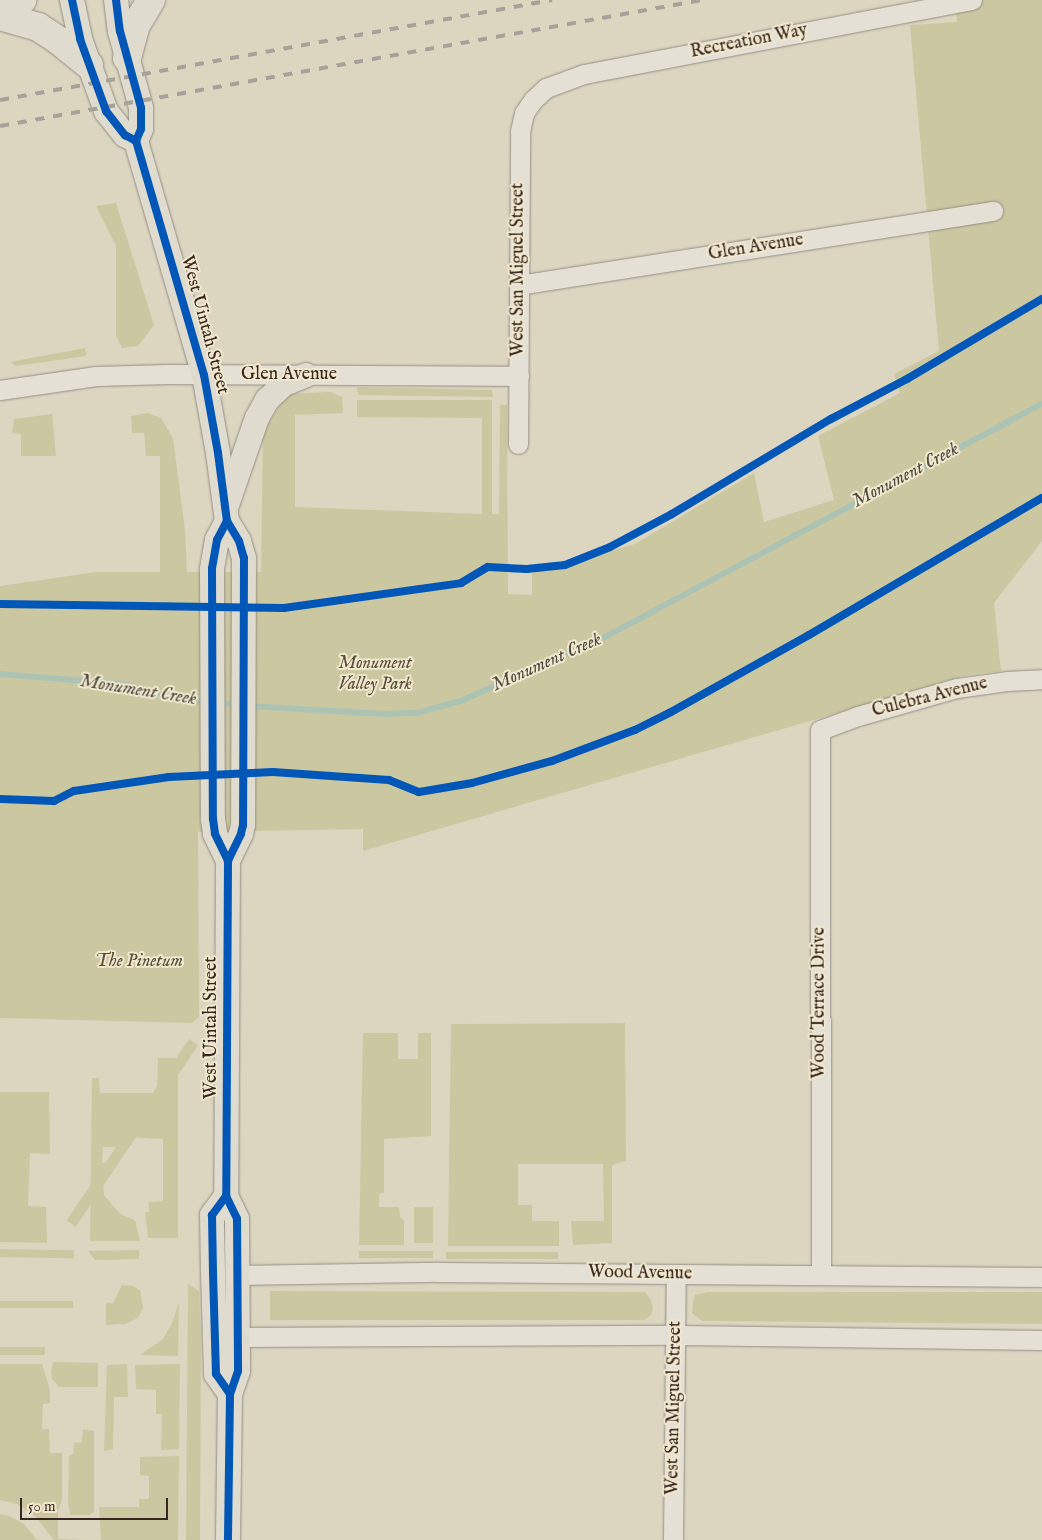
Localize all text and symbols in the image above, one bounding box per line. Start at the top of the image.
street label: Recreation Way [689,20,809,64]
street label: West San Miguel Street [508,183,530,357]
street label: Glen Avenue [707,230,805,266]
street label: West Uintah Street [175,253,233,397]
street label: Glen Avenue [241,364,337,386]
water label: Monument Creek [849,438,963,514]
water label: Monument Creek [489,629,605,697]
park label: Monument Valley Park [338,654,412,696]
water label: Monument Creek [78,671,198,711]
street label: Culebra Avenue [870,673,990,723]
street label: Wood Terrace Drive [809,927,831,1079]
park label: The Pinetum [95,951,183,973]
street label: West Uintah Street [201,957,223,1099]
street label: Wood Avenue [588,1262,692,1286]
street label: West San Miguel Street [663,1321,687,1495]
scale bar [22,1488,170,1520]
text: 50 m [28,1497,56,1516]

